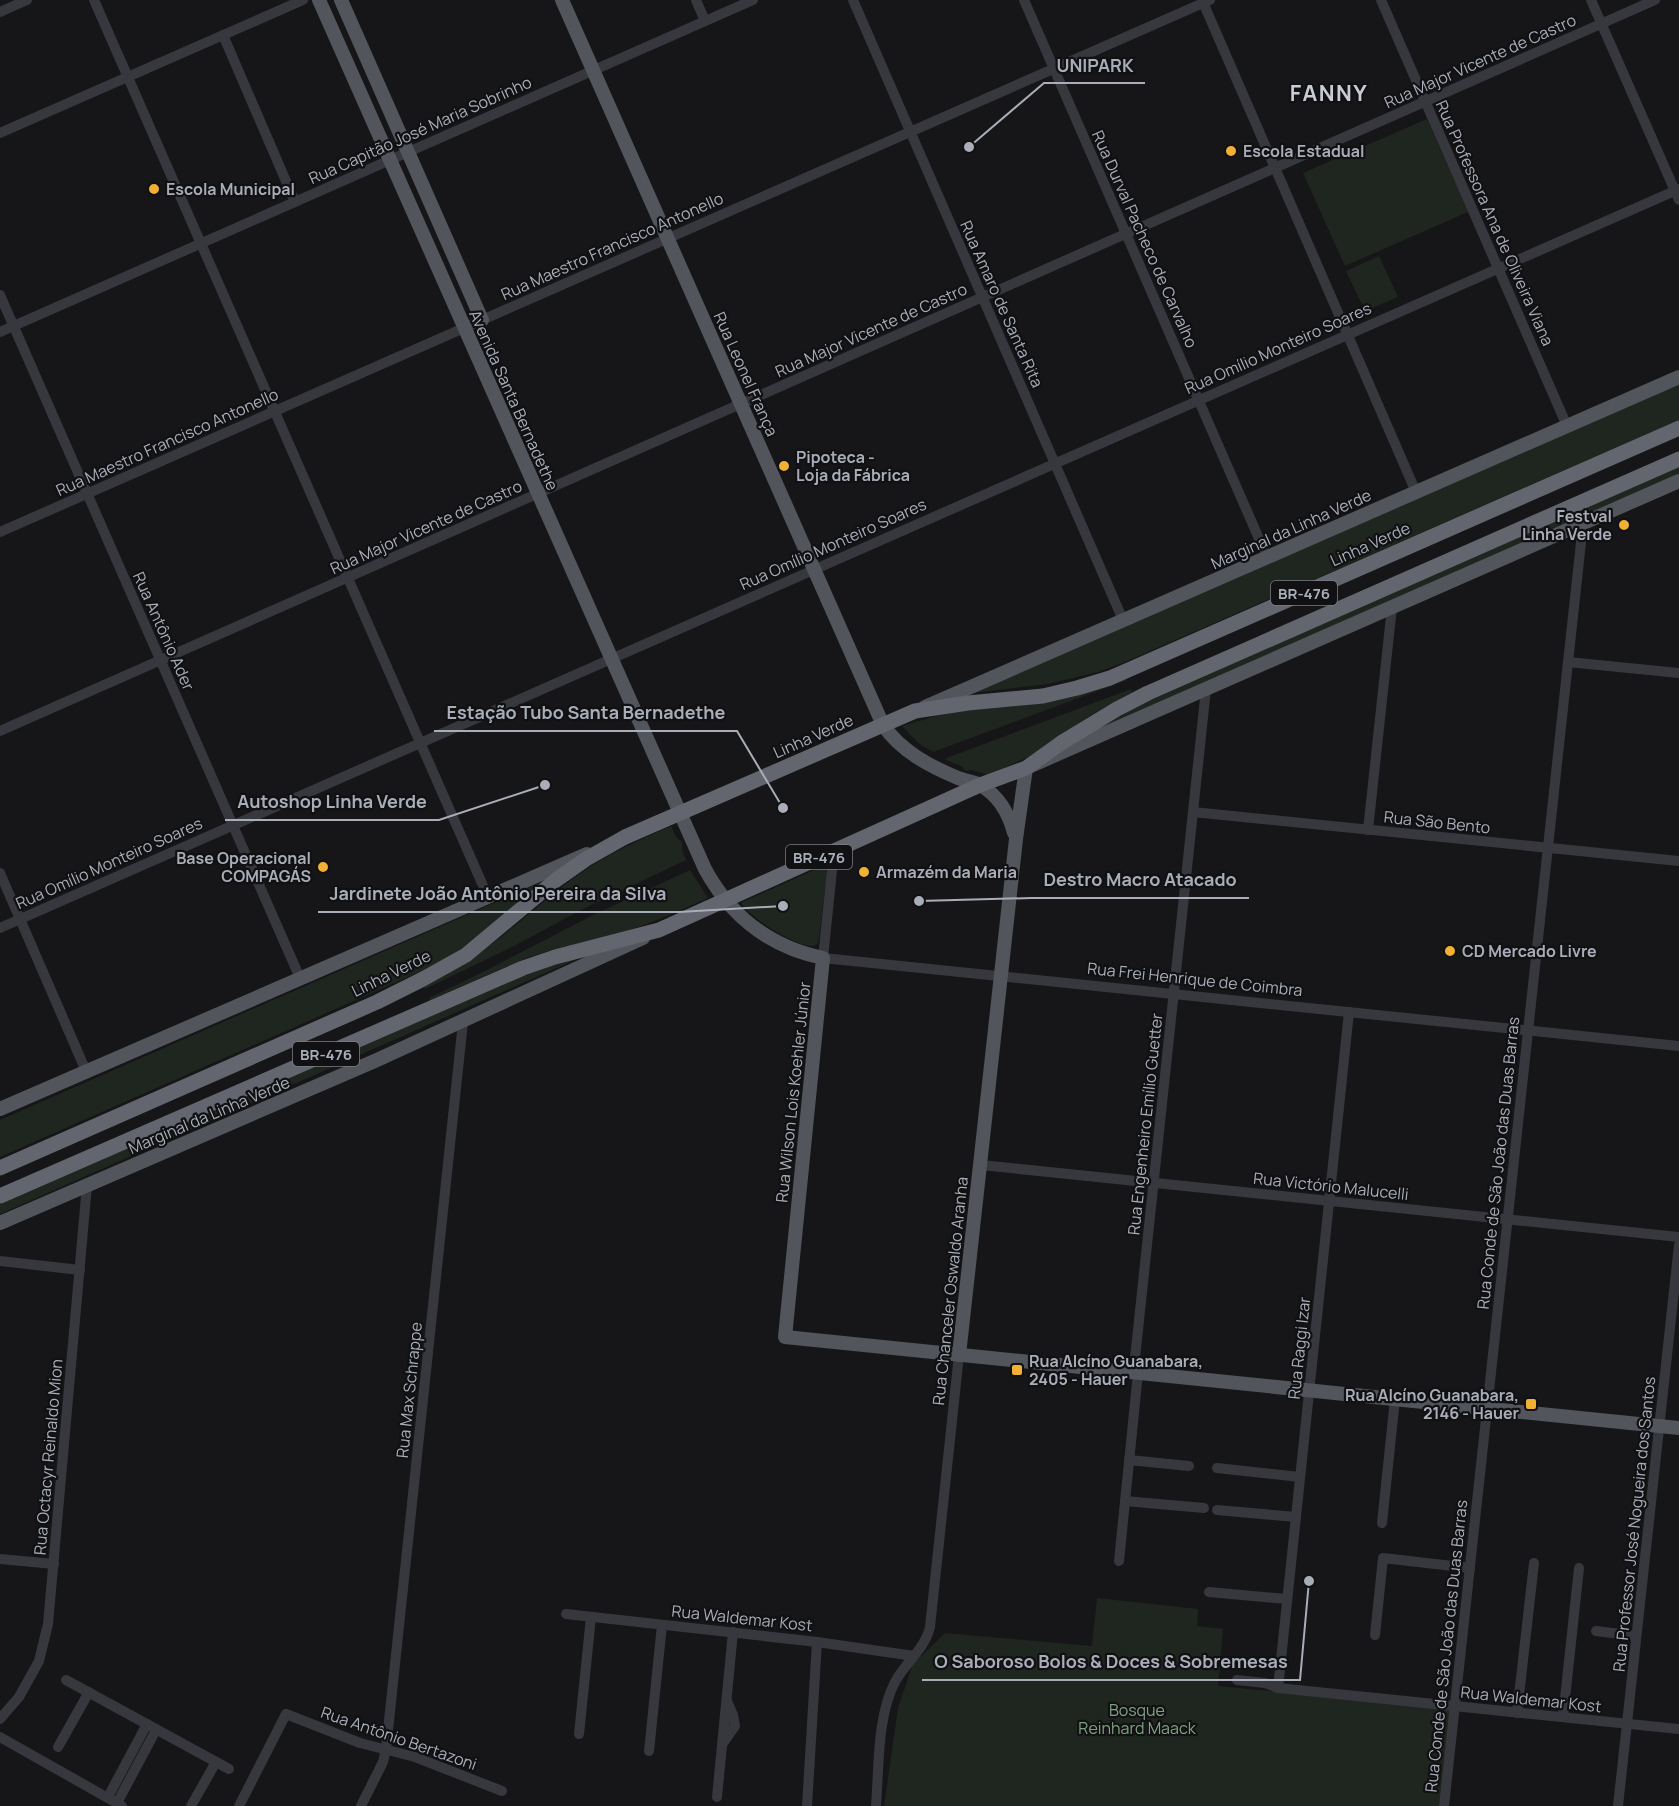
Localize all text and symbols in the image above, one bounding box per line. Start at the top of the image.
street label: Rua Major Vicente de Castro [1381,9,1579,113]
callout: UNIPARK [1044,47,1145,83]
text: UNIPARK [1056,53,1134,77]
street label: Rua Capitão José Maria Sobrinho [305,71,535,189]
district label: FANNY [1290,78,1368,108]
street label: Rua Professora Ana de Oliveira Viana [1431,97,1559,349]
street label: Rua Durval Pacheco de Carvalho [1087,127,1203,351]
place label: Escola Estadual [1243,140,1365,162]
marker: Escola Estadual [1224,144,1238,158]
place label: Escola Municipal [166,178,295,200]
marker: Escola Municipal [147,182,161,196]
street label: Rua Maestro Francisco Antonello [497,187,727,305]
street label: Rua Amaro de Santa Rita [955,217,1049,391]
street label: Rua Major Vicente de Castro [772,278,970,382]
street label: Rua Omílio Monteiro Soares [1181,297,1375,399]
street label: Avenida Santa Bernadethe [464,306,564,494]
street label: Rua Leonel França [709,308,783,440]
street label: Rua Maestro Francisco Antonello [52,383,282,501]
place label: Pipoteca - Loja da Fábrica [796,446,910,486]
marker: Pipoteca - Loja da Fábrica [777,459,791,473]
street label: Rua Major Vicente de Castro [327,475,525,579]
street label: Marginal da Linha Verde [1208,485,1374,573]
street label: Rua Omílio Monteiro Soares [736,493,930,595]
place label: Festval Linha Verde [1522,505,1612,545]
street label: Linha Verde [1327,518,1413,570]
marker: Festval Linha Verde [1617,518,1631,532]
street label: Rua Antônio Ader [128,568,200,694]
road number: BR-476 [1271,581,1337,605]
callout: Estação Tubo Santa Bernadethe [434,695,737,731]
text: Estação Tubo Santa Bernadethe [447,700,726,724]
street label: Linha Verde [769,709,857,763]
callout: Autoshop Linha Verde [225,784,439,820]
text: Autoshop Linha Verde [237,789,427,813]
street label: Rua São Bento [1383,805,1491,839]
street label: Rua Omílio Monteiro Soares [12,812,206,914]
road number: BR-476 [786,845,852,869]
place label: Base Operacional COMPAGÁS [176,847,311,887]
marker: Base Operacional COMPAGÁS [316,860,330,874]
place label: Armazém da Maria [876,861,1017,883]
callout: Destro Macro Atacado [1031,862,1249,898]
marker: Armazém da Maria [857,865,871,879]
text: Destro Macro Atacado [1043,867,1237,891]
callout: Jardinete João Antônio Pereira da Silva [318,876,679,912]
text: Jardinete João Antônio Pereira da Silva [329,881,667,905]
place label: CD Mercado Livre [1462,940,1597,962]
street label: Linha Verde [348,944,434,1002]
marker: CD Mercado Livre [1443,944,1457,958]
street label: Rua Frei Henrique de Coimbra [1086,957,1304,1001]
street label: Rua Wilson Lois Koehler Júnior [770,980,816,1204]
street label: Rua Engenheiro Emílio Guetter [1122,1012,1168,1236]
street label: Rua Conde de São João das Duas Barras [1472,1016,1524,1310]
road number: BR-476 [293,1042,359,1066]
street label: Marginal da Linha Verde [125,1071,293,1159]
street label: Rua Victório Malucelli [1252,1167,1410,1205]
street label: Rua Chanceler Oswaldo Aranha [927,1176,973,1406]
street label: Rua Raggi Izar [1283,1295,1315,1400]
street label: Rua Max Schrappe [391,1321,427,1459]
place label: Rua Alcíno Guanabara, 2405 - Hauer [1029,1350,1203,1390]
street label: Rua Octacyr Reinaldo Mion [28,1358,68,1556]
marker: Rua Alcíno Guanabara, 2405 - Hauer [1010,1363,1024,1377]
street label: Rua Professor José Nogueira dos Santos [1608,1375,1660,1673]
place label: Rua Alcíno Guanabara, 2146 - Hauer [1345,1384,1519,1424]
marker: Rua Alcíno Guanabara, 2146 - Hauer [1524,1397,1538,1411]
street label: Rua Conde de São João das Duas Barras [1420,1499,1472,1793]
street label: Rua Waldemar Kost [670,1600,814,1636]
callout: O Saboroso Bolos & Doces & Sobremesas [922,1644,1300,1680]
text: O Saboroso Bolos & Doces & Sobremesas [934,1649,1288,1673]
street label: Rua Waldemar Kost [1459,1681,1603,1717]
park label: Bosque Reinhard Maack [1078,1699,1197,1739]
street label: Rua Antônio Bertazoni [318,1701,480,1775]

